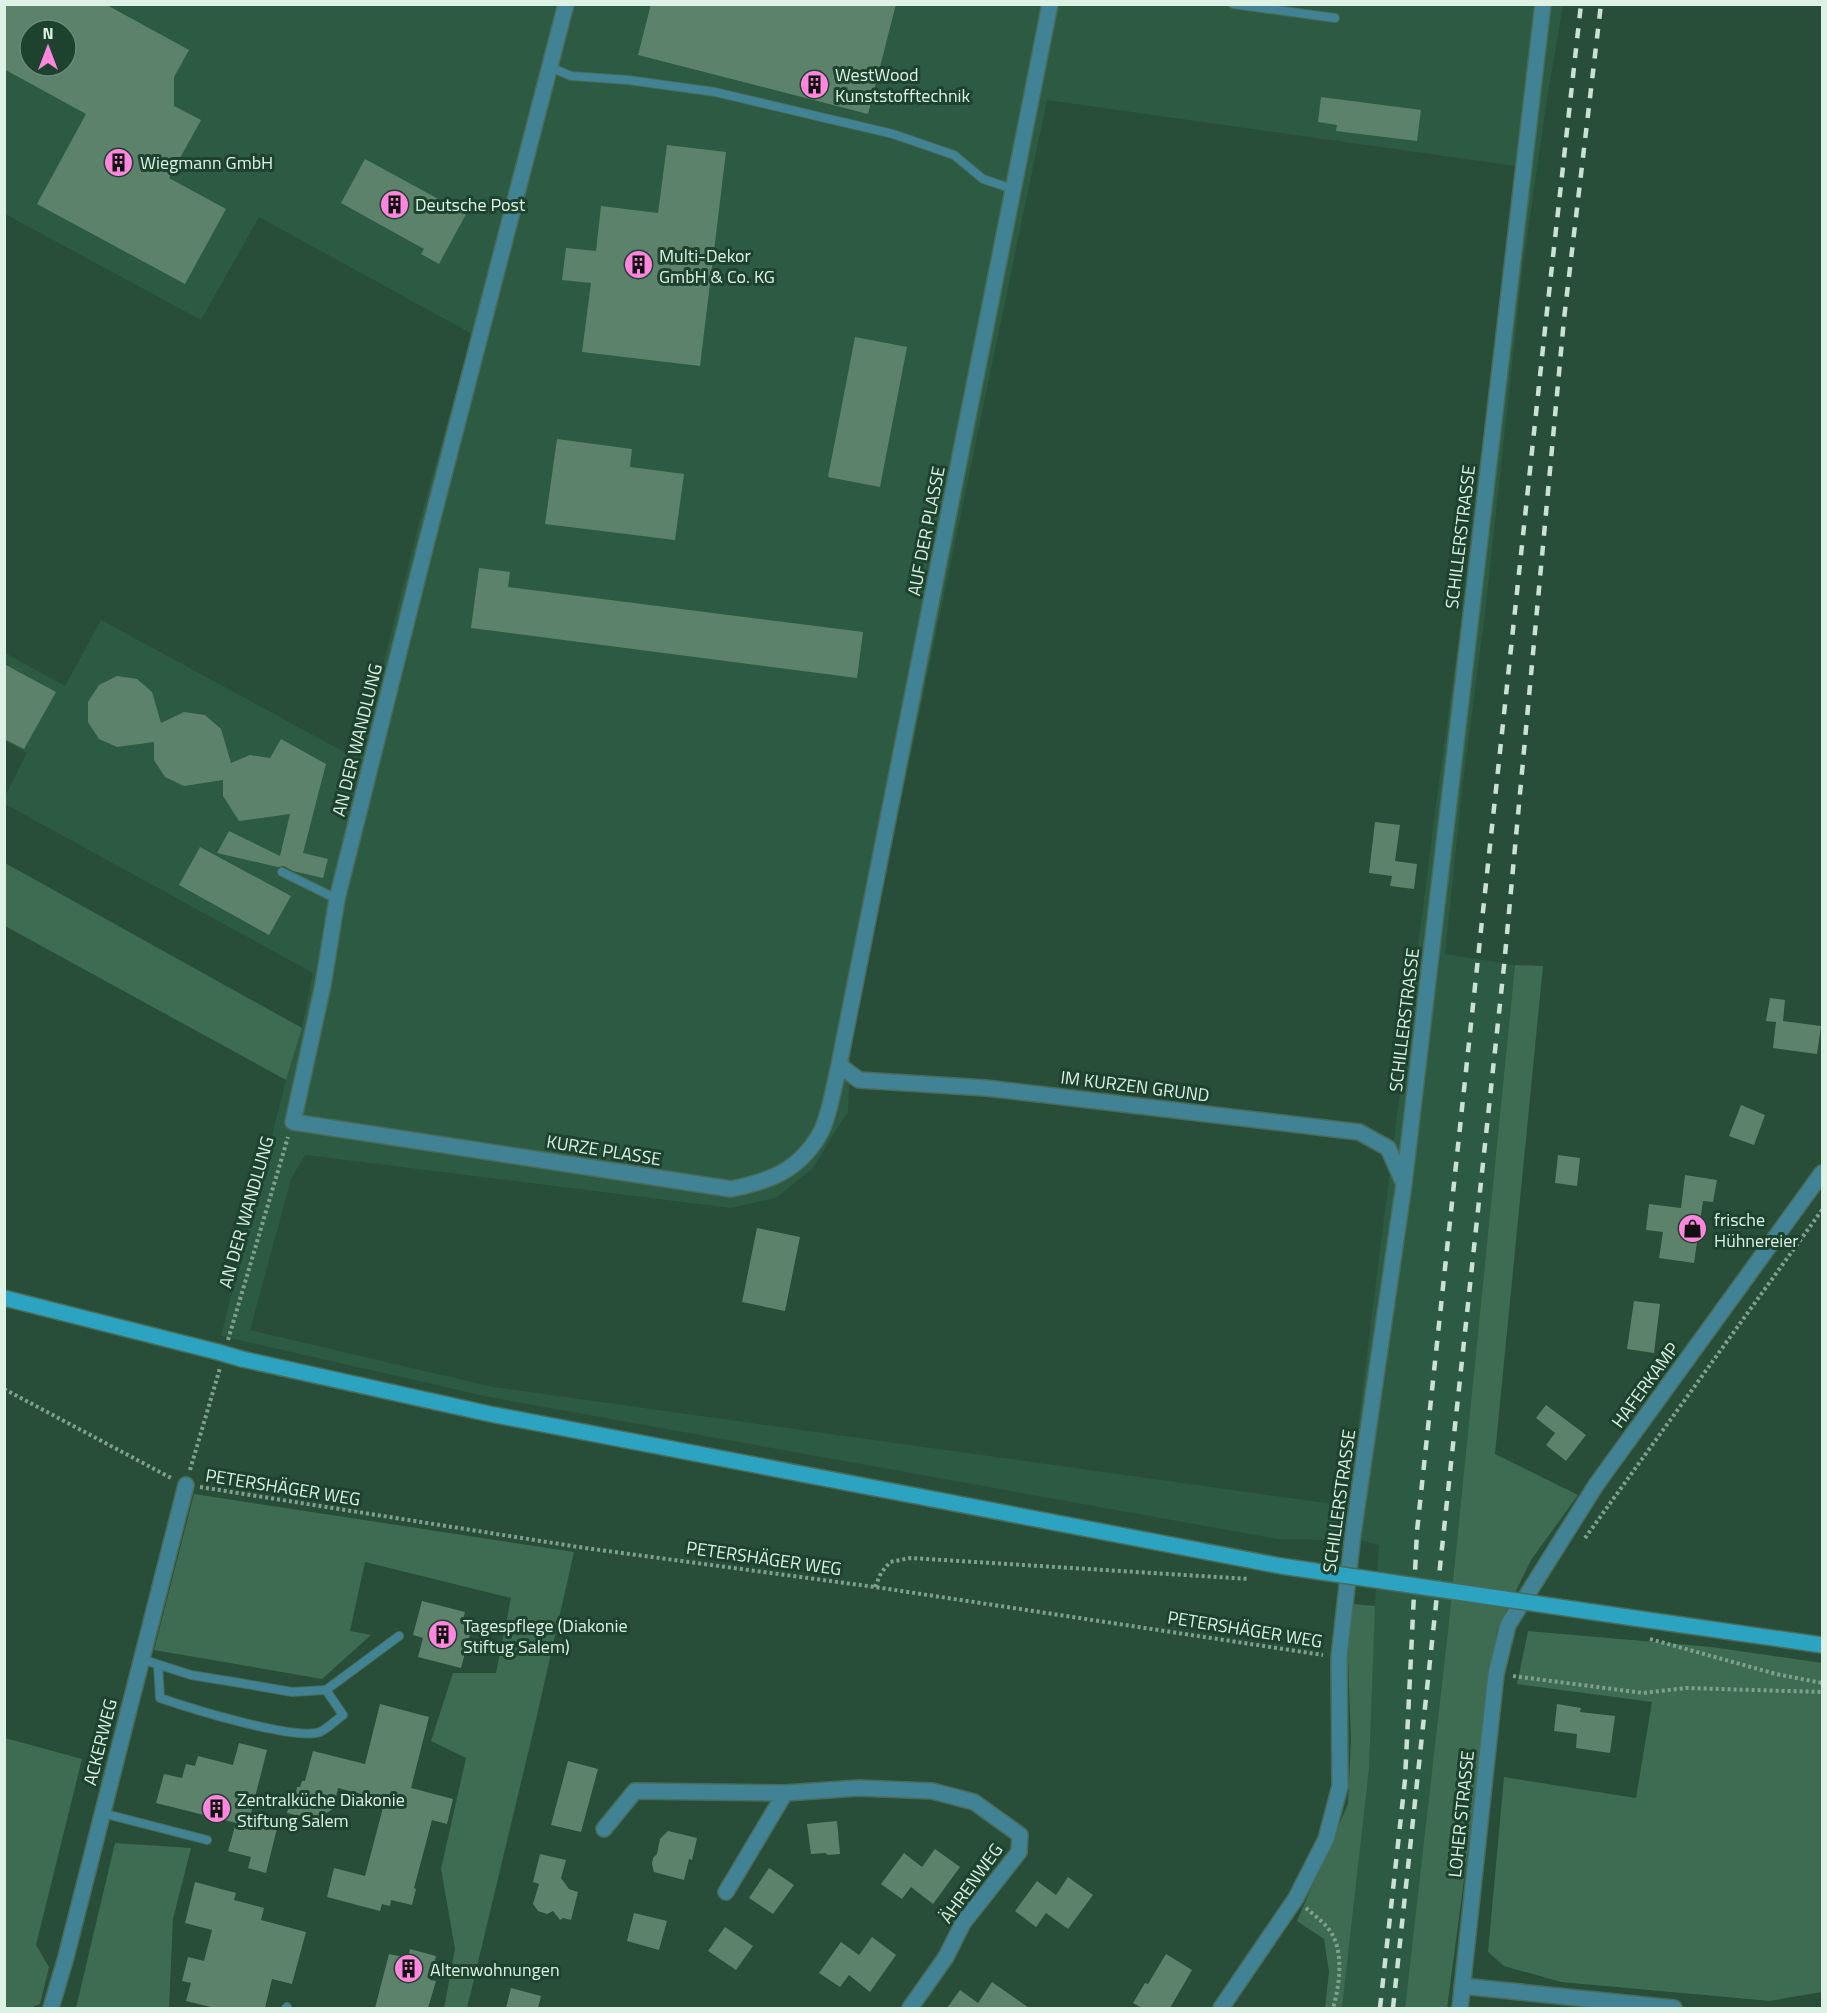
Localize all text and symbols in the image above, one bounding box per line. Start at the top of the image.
north arrow [18,18,78,78]
text: N [42,21,54,45]
place label: WestWood Kunststofftechnik [835,61,971,109]
building icon: WestWood Kunststofftechnik [798,68,830,100]
building icon: Wiegmann GmbH [103,146,135,178]
place label: Wiegmann GmbH [140,149,273,176]
building icon: Deutsche Post [378,188,410,220]
place label: Deutsche Post [415,191,526,218]
place label: Multi-Dekor GmbH & Co. KG [659,242,775,290]
building icon: Multi-Dekor GmbH & Co. KG [622,249,654,281]
street label: AUF DER PLASSE [900,464,952,598]
street label: SCHILLERSTRASSE [1438,464,1482,610]
street label: AN DER WANDLUNG [325,661,389,819]
street label: SCHILLERSTRASSE [1382,947,1426,1093]
street label: IM KURZEN GRUND [1059,1063,1211,1109]
street label: KURZE PLASSE [545,1128,663,1172]
street label: AN DER WANDLUNG [211,1133,281,1291]
place label: frische Hühnereier [1714,1206,1799,1254]
shop icon: frische Hühnereier [1677,1213,1709,1245]
street label: HAFERKAMP [1605,1336,1686,1433]
street label: SCHILLERSTRASSE [1316,1427,1362,1575]
street label: PETERSHÄGER WEG [204,1461,362,1513]
street label: PETERSHÄGER WEG [685,1534,843,1582]
street label: PETERSHÄGER WEG [1166,1603,1324,1655]
place label: Tagespflege (Diakonie Stiftug Salem) [463,1612,628,1660]
building icon: Tagespflege (Diakonie Stiftug Salem) [426,1619,458,1651]
street label: ACKERWEG [76,1696,124,1788]
street label: LOHER STRASSE [1441,1749,1481,1879]
place label: Zentralküche Diakonie Stiftung Salem [237,1786,405,1834]
building icon: Zentralküche Diakonie Stiftung Salem [200,1793,232,1825]
street label: ÄHRENWEG [933,1837,1009,1929]
building icon: Altenwohnungen [393,1953,425,1985]
place label: Altenwohnungen [430,1956,560,1983]

